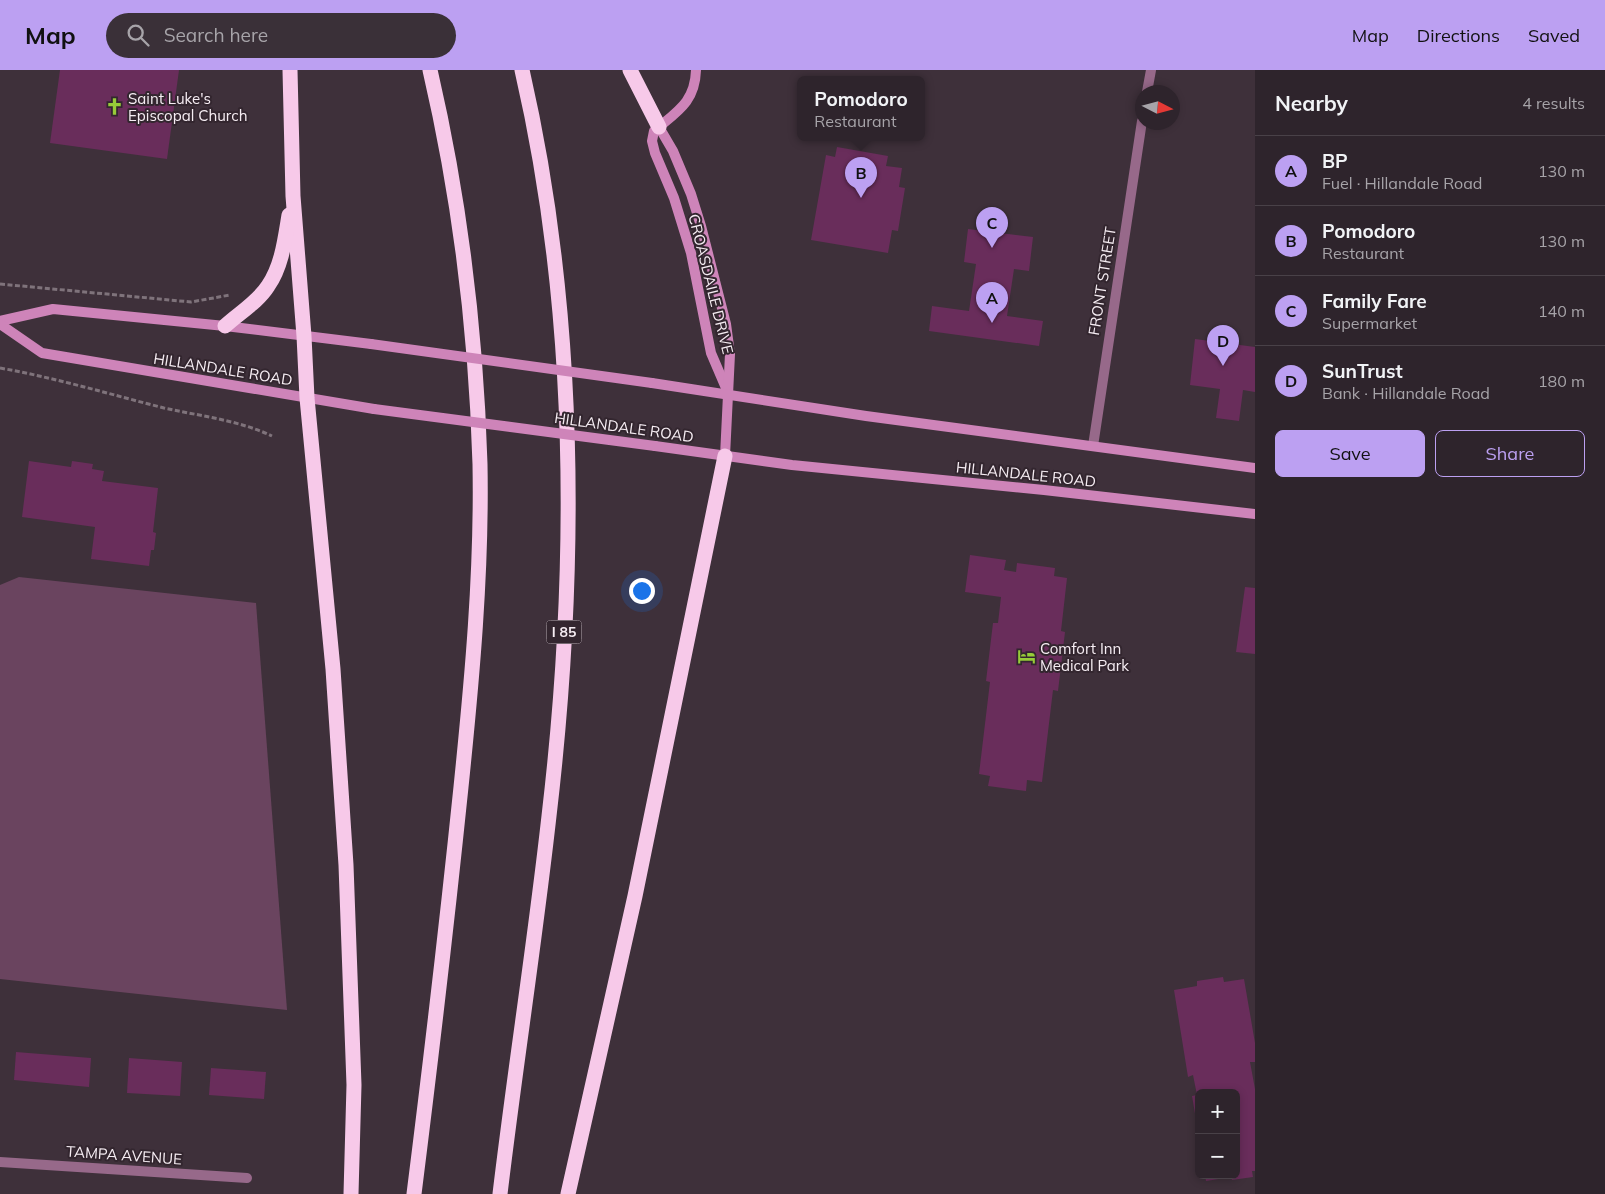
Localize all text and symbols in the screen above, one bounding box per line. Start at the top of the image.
search box [106,13,456,58]
text: Map [25,20,76,50]
icon: search [124,21,152,49]
text: Search here [164,23,268,47]
text: Map [1352,24,1389,47]
text: Directions [1417,24,1500,47]
text: Saved [1528,24,1580,47]
popup [797,76,925,141]
north arrow [1135,85,1180,130]
text: Pomodoro [814,87,908,111]
place label: Saint Luke's Episcopal Church [128,89,247,125]
text: Nearby [1275,90,1348,116]
text: 4 results [1522,93,1585,113]
church icon: Saint Luke's Episcopal Church [104,97,124,117]
text: Restaurant [814,111,897,131]
text: BP [1322,149,1348,173]
pin: B [845,157,877,198]
text: A [1285,161,1297,181]
text: 130 m [1538,161,1585,181]
text: Fuel · Hillandale Road [1322,173,1482,193]
pin: C [976,207,1008,248]
street label: CROASDAILE DRIVE [684,212,738,356]
text: Pomodoro [1322,219,1415,243]
street label: FRONT STREET [1084,225,1120,337]
text: B [1285,231,1297,251]
text: 130 m [1538,231,1585,251]
text: Restaurant [1322,243,1404,263]
pin: A [976,282,1008,323]
text: Family Fare [1322,289,1427,313]
text: C [1286,301,1296,321]
text: 140 m [1538,301,1585,321]
text: Supermarket [1322,313,1417,333]
pin: D [1207,325,1239,366]
street label: HILLANDALE ROAD [152,349,294,389]
text: SunTrust [1322,359,1403,383]
text: D [1285,371,1297,391]
text: 180 m [1538,371,1585,391]
text: Bank · Hillandale Road [1322,383,1490,403]
street label: HILLANDALE ROAD [553,408,695,446]
button: Save [1275,430,1425,477]
button: Share [1435,430,1585,477]
street label: HILLANDALE ROAD [955,457,1097,491]
your location [629,578,655,604]
road number: I 85 [546,620,582,644]
place label: Comfort Inn Medical Park [1040,639,1129,675]
hotel icon: Comfort Inn Medical Park [1016,647,1036,667]
map controls [1195,1089,1240,1179]
button: + [1195,1089,1240,1134]
button: − [1195,1134,1240,1179]
street label: TAMPA AVENUE [66,1141,183,1169]

